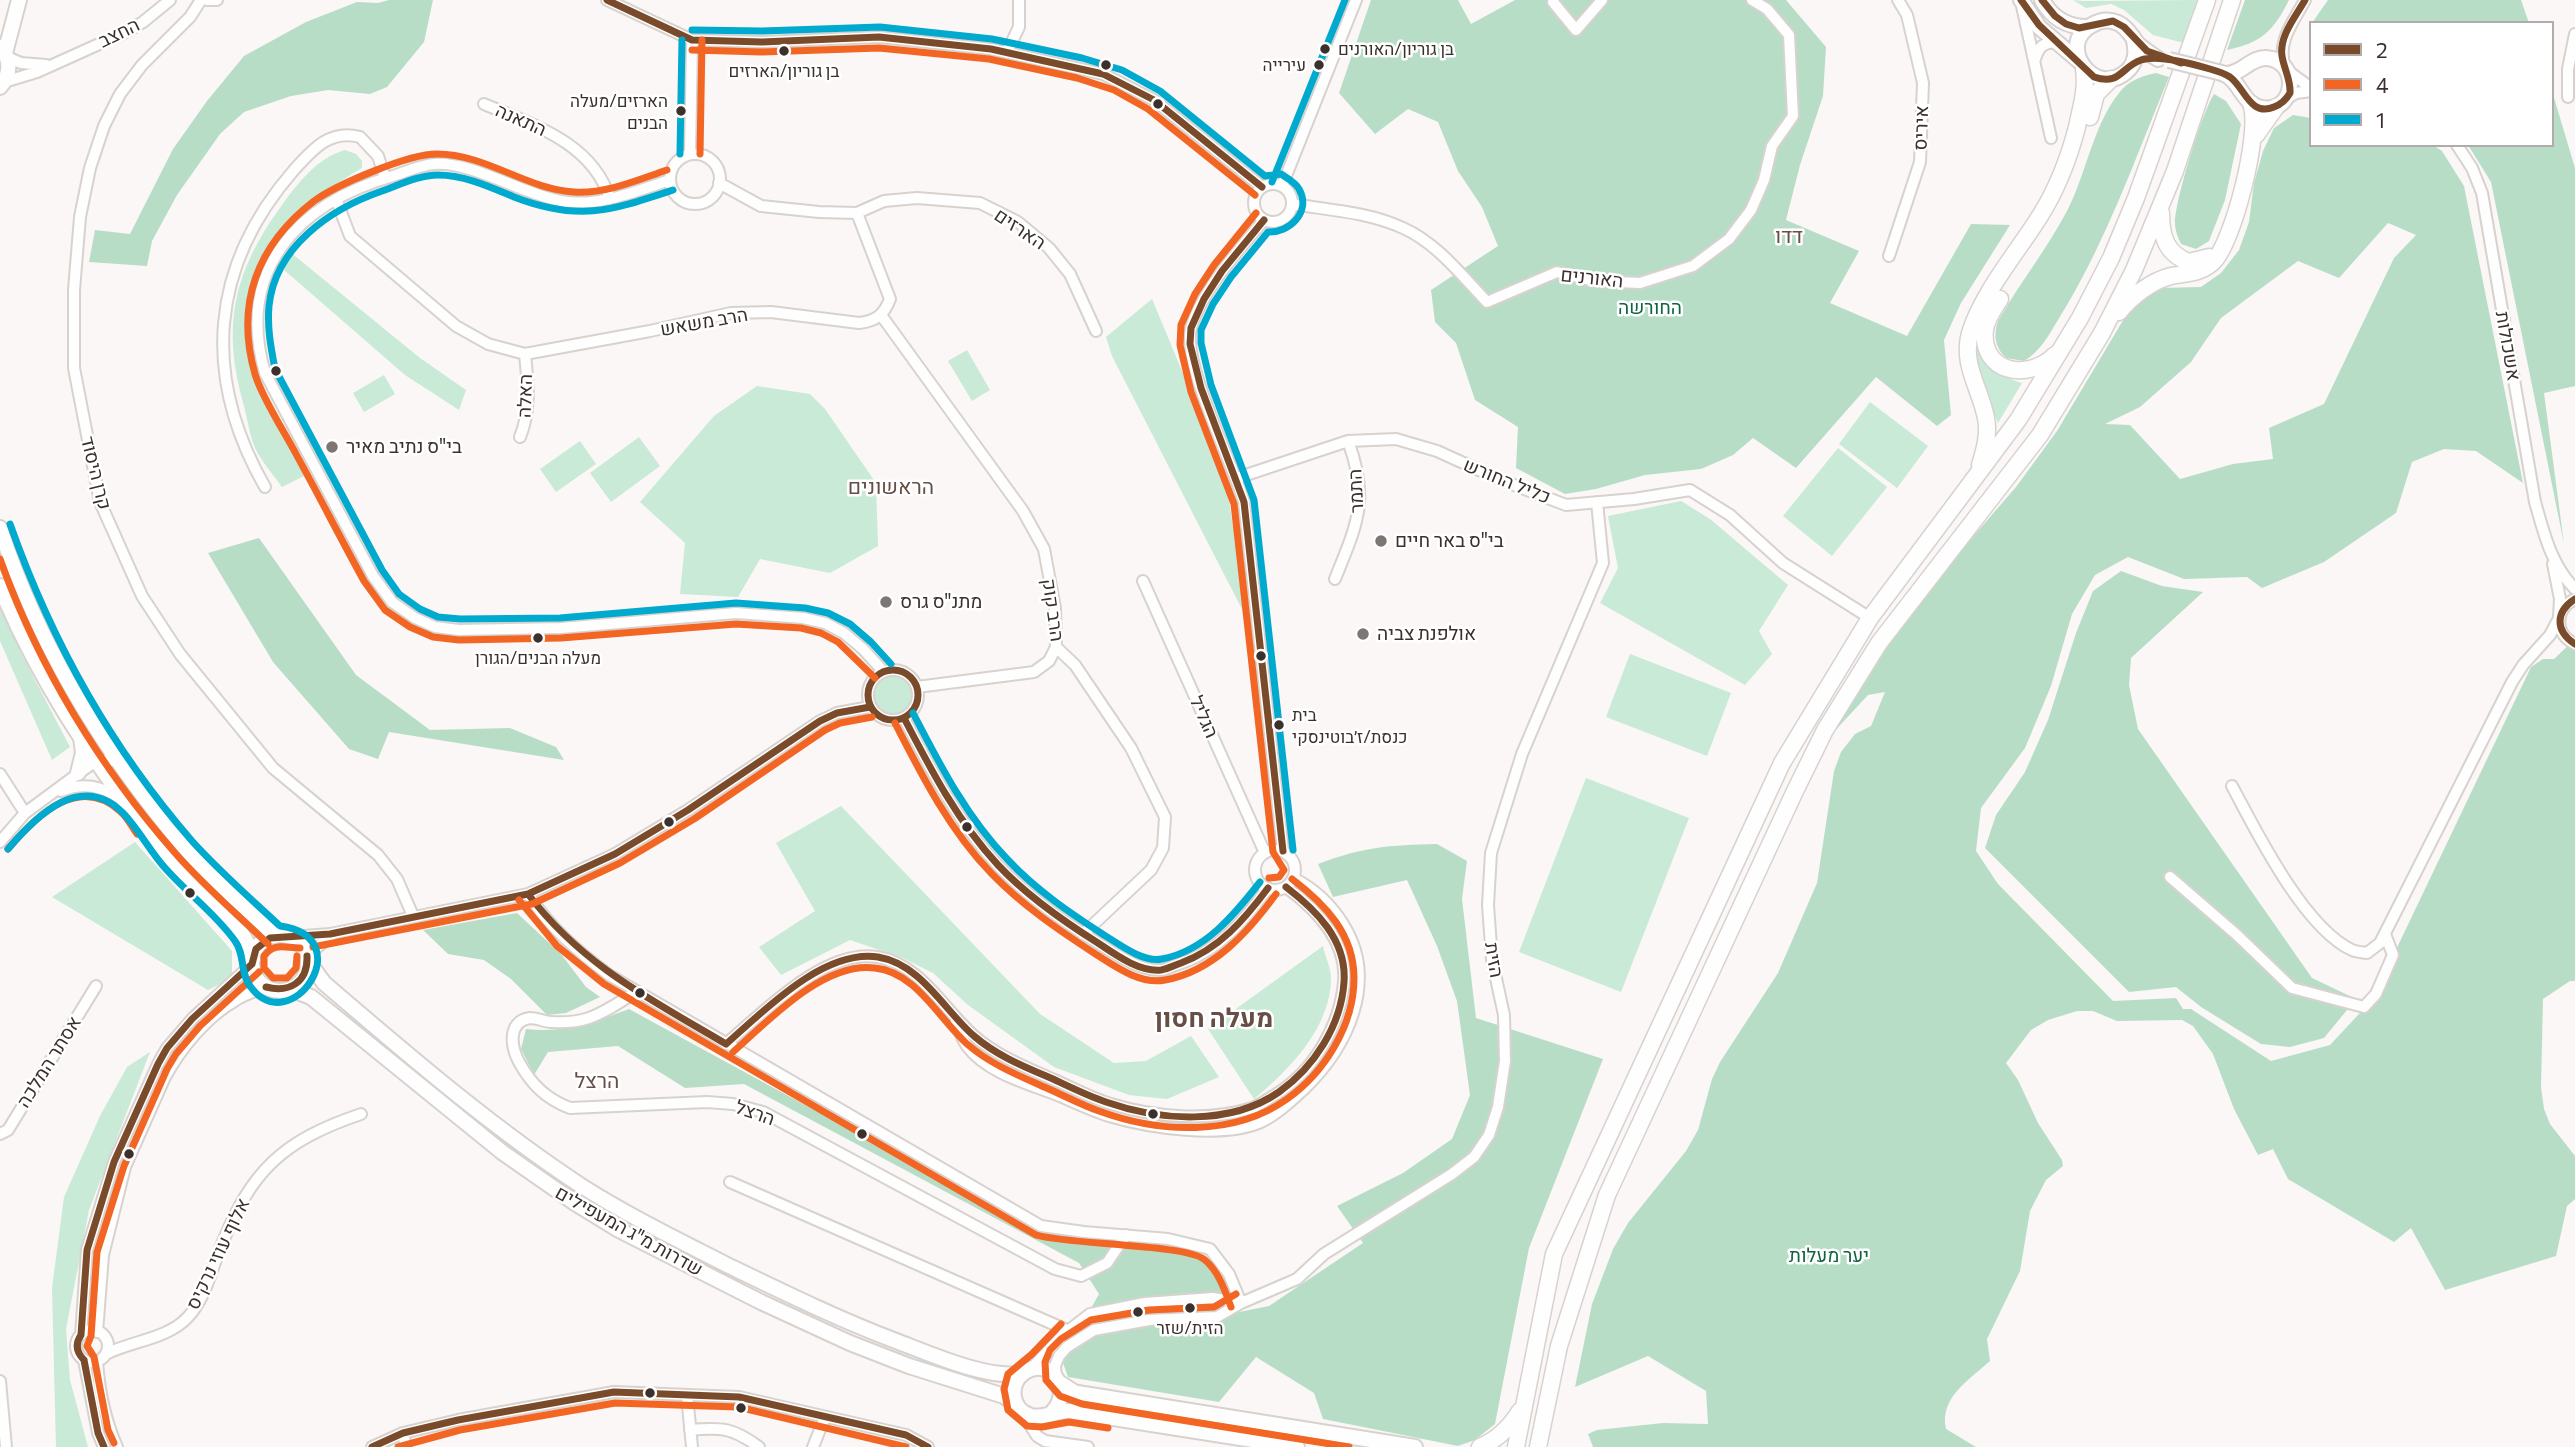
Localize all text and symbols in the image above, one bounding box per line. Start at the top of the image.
street label: החצב [95,13,143,53]
legend [2309,21,2554,147]
text: 2 [2376,37,2388,62]
place label: בן גוריון/האורנים [1338,39,1454,59]
marker: בן גוריון/האורנים [1318,42,1332,56]
marker: בן גוריון/הארזים [777,44,791,58]
place label: עירייה [1262,55,1306,75]
unlabelled marker [1099,58,1113,72]
marker: עירייה [1312,58,1326,72]
place label: בן גוריון/הארזים [729,61,839,81]
text: 4 [2376,72,2389,97]
place label: הארזים/מעלה הבנים [570,91,668,131]
unlabelled marker [1151,97,1165,111]
street label: התאנה [492,99,550,141]
marker: הארזים/מעלה הבנים [674,104,688,118]
street label: איריס [1909,105,1933,151]
text: 1 [2376,107,2385,132]
street label: הארזים [990,204,1050,254]
district label: דדו [1775,223,1803,249]
street label: האורנים [1559,263,1625,293]
park label: החורשה [1618,297,1682,319]
street label: הרב משאש [658,303,750,341]
street label: אשכולות [2491,309,2525,383]
unlabelled marker [269,364,283,378]
street label: האלה [513,373,537,419]
street label: קרן היסוד [76,434,116,512]
place label: בי"ס נתיב מאיר [346,436,462,458]
marker: בי"ס נתיב מאיר [324,439,340,455]
street label: כליל החורש [1460,453,1554,509]
street label: התמר [1343,468,1369,514]
district label: הראשונים [848,474,934,500]
place label: בי"ס באר חיים [1395,530,1504,552]
marker: בי"ס באר חיים [1373,533,1389,549]
street label: הרב קוק [1037,577,1069,643]
place label: מתנ"ס גרס [900,591,982,613]
marker: מתנ"ס גרס [878,594,894,610]
place label: אולפנת צביה [1377,623,1476,645]
marker: אולפנת צביה [1355,626,1371,642]
marker: מעלה הבנים/הגורן [531,631,545,645]
place label: מעלה הבנים/הגורן [475,648,601,668]
unlabelled marker [1254,649,1268,663]
street label: הגליל [1185,692,1223,742]
place label: בית כנסת/ז׳בוטינסקי [1292,705,1407,745]
marker: בית כנסת/ז׳בוטינסקי [1272,718,1286,732]
unlabelled marker [662,815,676,829]
unlabelled marker [960,820,974,834]
unlabelled marker [183,886,197,900]
street label: הזית [1480,941,1508,979]
unlabelled marker [633,986,647,1000]
district label: מעלה חסון [1155,1002,1273,1034]
street label: אסתר המלכה [12,1012,86,1112]
district label: הרצל [575,1068,619,1094]
street label: הרצל [732,1096,778,1130]
unlabelled marker [1146,1107,1160,1121]
unlabelled marker [855,1127,869,1141]
unlabelled marker [122,1147,136,1161]
street label: שדרות מ"ג המעפילים [551,1181,707,1281]
street label: אלוף עוזי נרקיס [181,1195,255,1313]
park label: יער מעלות [1789,1245,1869,1267]
marker: הזית/שזר [1183,1301,1197,1315]
unlabelled marker [1131,1305,1145,1319]
place label: הזית/שזר [1156,1318,1224,1338]
unlabelled marker [643,1386,657,1400]
unlabelled marker [734,1401,748,1415]

